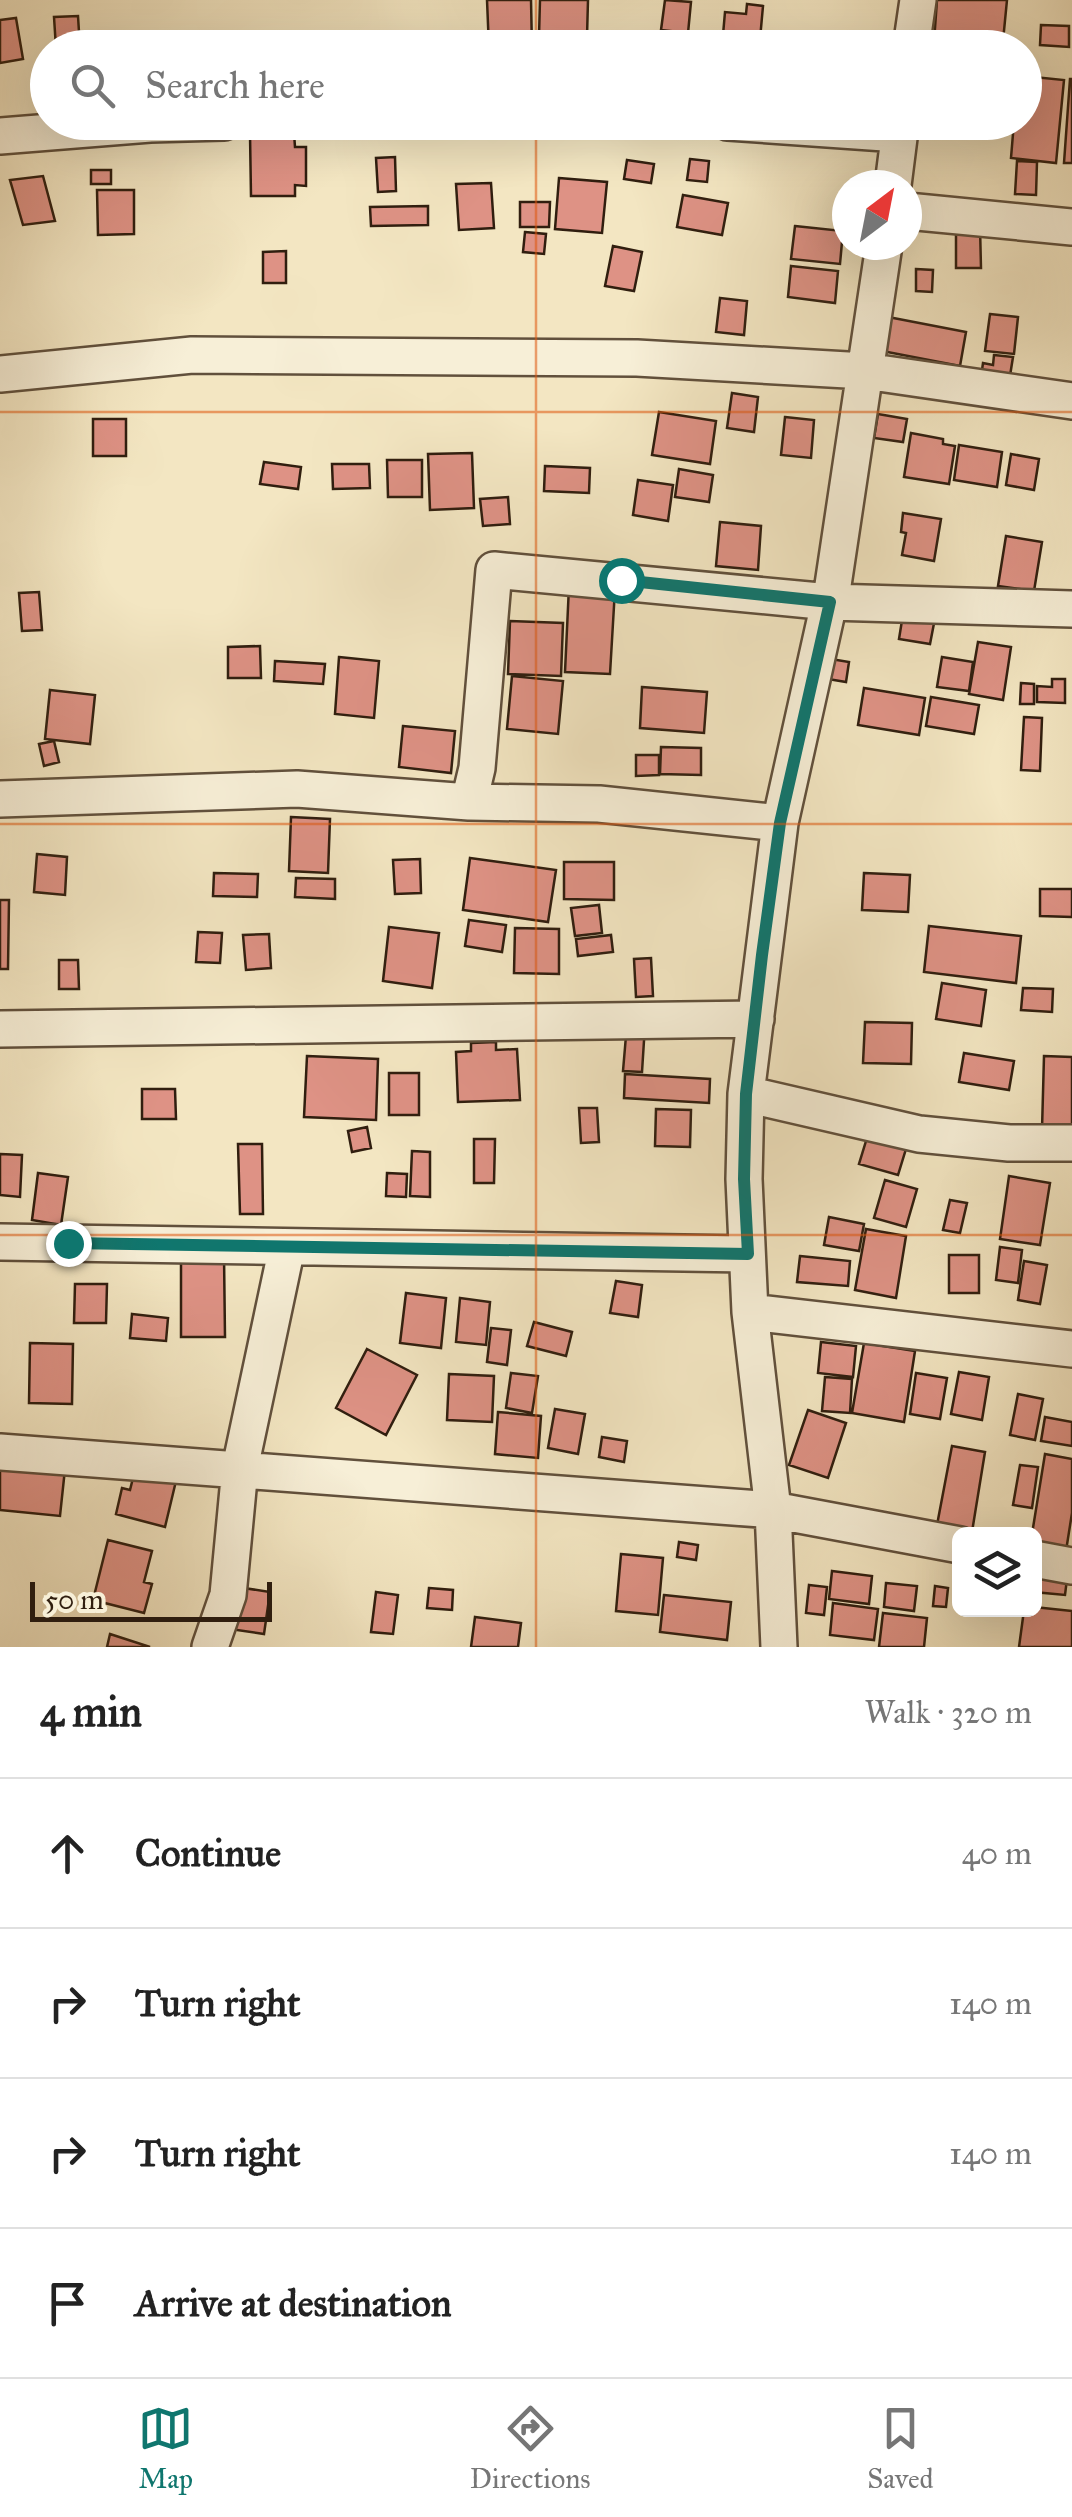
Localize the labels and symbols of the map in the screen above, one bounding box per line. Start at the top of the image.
north arrow [832,170,922,260]
route start [599,558,645,604]
route end [46,1221,92,1267]
scale bar [30,1577,272,1622]

